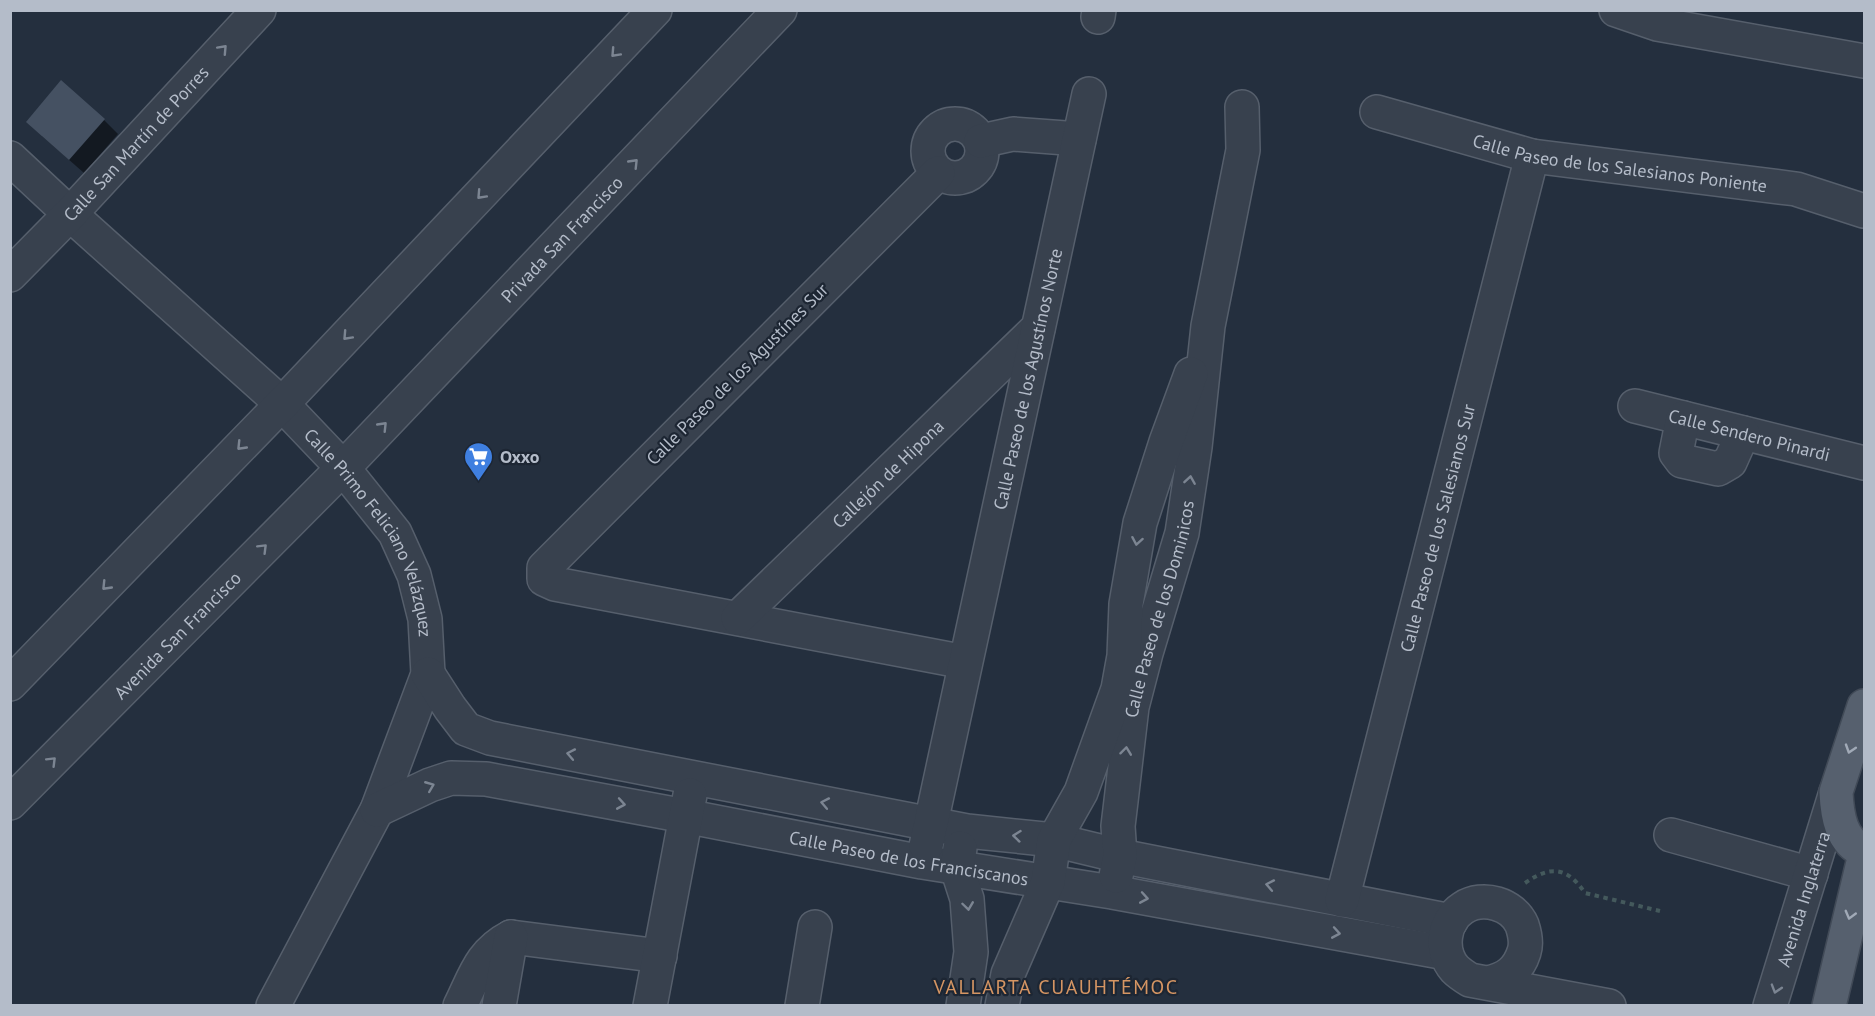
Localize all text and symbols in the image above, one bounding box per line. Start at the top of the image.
one-way arrow [216,45,227,56]
one-way arrow [611,46,622,57]
street label: Calle San Martín de Porres [58,61,213,226]
street label: Calle Paseo de los Salesianos Poniente [1470,128,1768,197]
one-way arrow [627,159,638,170]
street label: Privada San Francisco [496,171,627,307]
one-way arrow [477,188,488,198]
street label: Calle Paseo de los Agustínos Norte [988,246,1067,512]
street label: Calle Paseo de los Agustínes Sur [641,278,833,470]
one-way arrow [343,330,354,340]
street label: Calle Paseo de los Salesianos Sur [1394,401,1480,654]
street label: Calle Sendero Pinardi [1666,403,1833,466]
street label: Callejón de Hipona [827,414,948,533]
one-way arrow [376,422,387,433]
street label: Calle Primo Feliciano Velázquez [299,423,437,638]
one-way arrow [238,439,249,450]
supermarket icon: Oxxo [463,440,495,482]
place label: Oxxo [500,445,540,468]
one-way arrow [1183,476,1195,485]
street label: Calle Paseo de los Dominicos [1119,499,1198,719]
one-way arrow [1131,536,1144,546]
one-way arrow [256,545,267,556]
street label: Avenida San Francisco [109,566,246,704]
one-way arrow [102,579,113,590]
one-way arrow [1845,743,1858,754]
one-way arrow [1119,747,1131,756]
one-way arrow [567,748,577,761]
one-way arrow [44,758,55,769]
one-way arrow [424,781,435,793]
one-way arrow [616,797,626,810]
one-way arrow [820,797,830,810]
street label: Calle Paseo de los Franciscanos [787,825,1030,890]
street label: Avenida Inglaterra [1771,828,1835,970]
one-way arrow [1012,830,1021,843]
one-way arrow [1265,879,1275,892]
one-way arrow [1139,891,1149,904]
one-way arrow [961,901,973,911]
one-way arrow [1844,910,1857,920]
one-way arrow [1330,926,1340,939]
district label: VALLARTA CUAUHTÉMOC [932,974,1179,1000]
one-way arrow [1770,983,1783,994]

